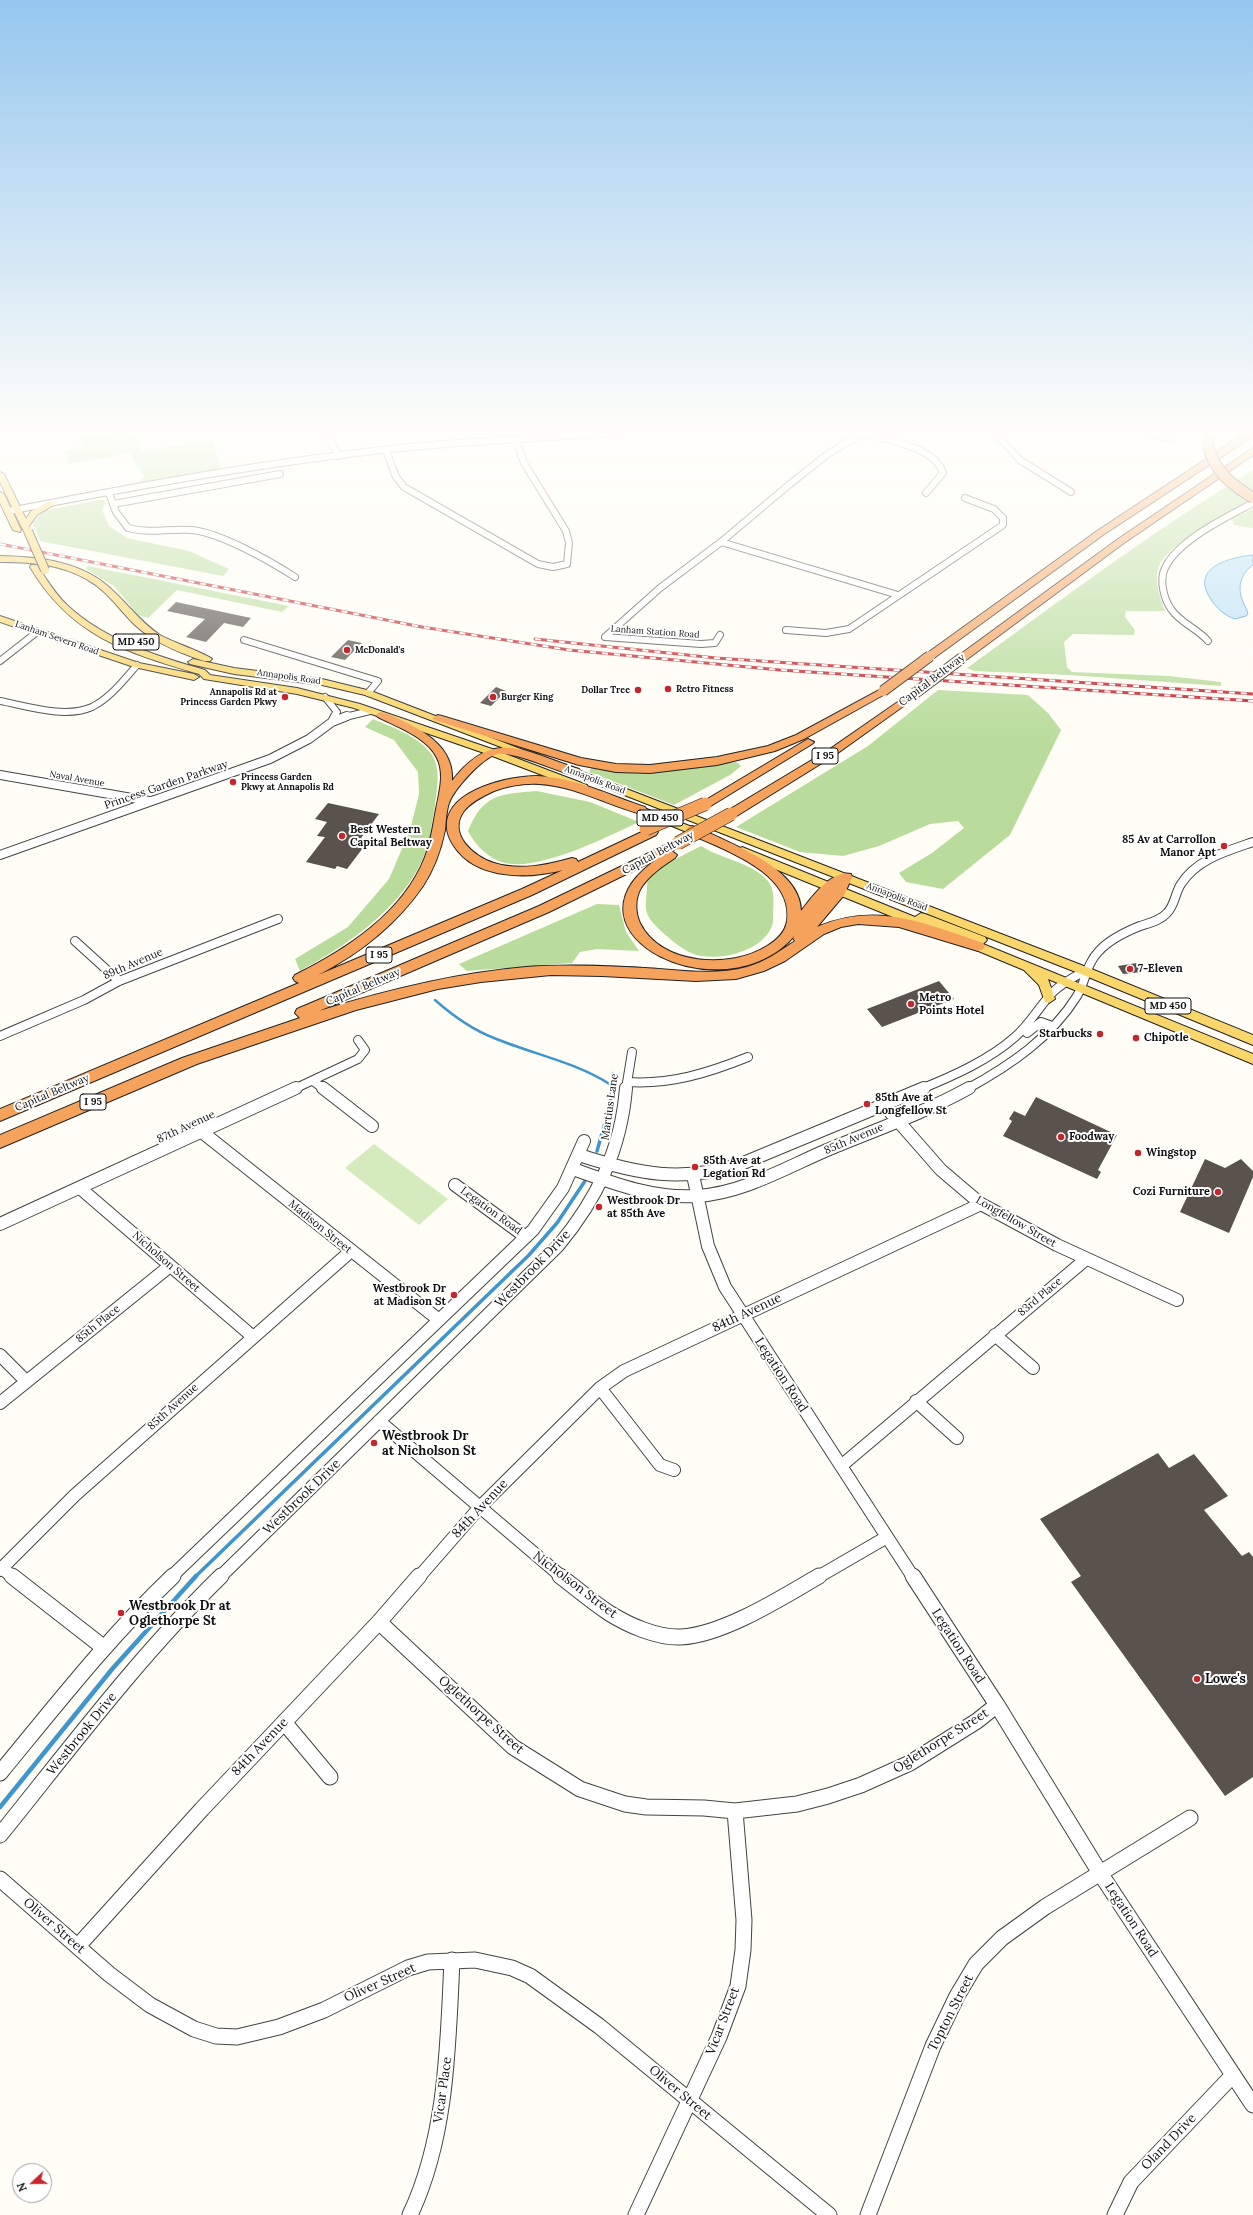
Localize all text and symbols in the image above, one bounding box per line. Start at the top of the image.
street label: Lanham Severn Road [14,619,100,657]
street label: Lanham Station Road [610,624,700,640]
road number: MD 450 [113,634,159,650]
marker: McDonald's [342,645,352,655]
place label: McDonald's [355,645,405,655]
street label: Capital Beltway [896,651,968,709]
street label: Annapolis Road [256,667,322,687]
marker: Retro Fitness [663,684,673,694]
place label: Retro Fitness [676,684,733,694]
place label: Dollar Tree [581,685,630,695]
marker: Dollar Tree [633,685,643,695]
place label: Annapolis Rd at Princess Garden Pkwy [180,687,277,708]
marker: Annapolis Rd at Princess Garden Pkwy [280,692,290,702]
marker: Burger King [488,692,498,702]
place label: Burger King [501,692,553,702]
road number: I 95 [812,748,838,764]
street label: Princess Garden Parkway [102,758,230,812]
street label: Annapolis Road [563,763,627,797]
street label: Naval Avenue [49,769,105,789]
place label: Princess Garden Pkwy at Annapolis Rd [241,772,334,793]
marker: Princess Garden Pkwy at Annapolis Rd [228,777,238,787]
road number: MD 450 [637,810,683,826]
place label: Best Western Capital Beltway [350,823,432,849]
street label: Capital Beltway [620,829,696,877]
marker: Best Western Capital Beltway [337,831,347,841]
place label: 85 Av at Carrollon Manor Apt [1122,833,1216,859]
marker: 85 Av at Carrollon Manor Apt [1219,841,1229,851]
street label: Annapolis Road [865,880,929,914]
street label: 89th Avenue [101,946,165,982]
road number: I 95 [366,947,392,963]
place label: 7-Eleven [1138,962,1183,976]
marker: 7-Eleven [1125,964,1135,974]
street label: Capital Beltway [324,965,402,1009]
place label: Metro Points Hotel [919,991,984,1017]
road number: MD 450 [1145,998,1191,1014]
marker: Metro Points Hotel [906,999,916,1009]
place label: Starbucks [1039,1027,1092,1041]
marker: Starbucks [1095,1029,1105,1039]
place label: Chipotle [1144,1031,1189,1045]
marker: Chipotle [1131,1033,1141,1043]
street label: Capital Beltway [13,1071,91,1115]
street label: Martius Lane [599,1073,621,1141]
place label: 85th Ave at Longfellow St [875,1091,947,1117]
road number: I 95 [80,1094,106,1110]
marker: 85th Ave at Longfellow St [862,1099,872,1109]
street label: 87th Avenue [155,1108,217,1146]
street label: 85th Avenue [822,1121,886,1157]
place label: Foodway [1069,1130,1114,1144]
marker: Foodway [1056,1132,1066,1142]
place label: Wingstop [1146,1146,1196,1160]
marker: Wingstop [1133,1148,1143,1158]
place label: 85th Ave at Legation Rd [703,1154,766,1180]
marker: 85th Ave at Legation Rd [690,1162,700,1172]
street label: Legation Road [458,1184,524,1238]
place label: Cozi Furniture [1133,1185,1210,1199]
marker: Cozi Furniture [1213,1187,1223,1197]
place label: Westbrook Dr at 85th Ave [607,1194,680,1220]
street label: Longfellow Street [973,1194,1059,1250]
street label: Madison Street [286,1197,354,1257]
marker: Westbrook Dr at 85th Ave [594,1202,604,1212]
street label: Westbrook Drive [492,1227,574,1311]
street label: Nicholson Street [129,1229,203,1295]
street label: 83rd Place [1015,1275,1065,1319]
place label: Westbrook Dr at Madison St [373,1282,446,1308]
marker: Westbrook Dr at Madison St [449,1290,459,1300]
street label: 84th Avenue [710,1290,784,1336]
street label: 85th Place [73,1302,123,1346]
street label: Legation Road [751,1335,811,1415]
street label: 85th Avenue [145,1381,201,1433]
place label: Westbrook Dr at Nicholson St [382,1428,476,1459]
marker: Westbrook Dr at Nicholson St [369,1438,379,1448]
street label: Westbrook Drive [260,1456,344,1538]
street label: 84th Avenue [449,1476,511,1542]
street label: Nicholson Street [530,1548,620,1622]
place label: Westbrook Dr at Oglethorpe St [129,1598,231,1629]
street label: Legation Road [928,1606,988,1686]
marker: Westbrook Dr at Oglethorpe St [116,1608,126,1618]
place label: Lowe's [1205,1671,1246,1687]
street label: Oglethorpe Street [435,1673,527,1757]
marker: Lowe's [1192,1674,1202,1684]
street label: Westbrook Drive [44,1690,120,1778]
street label: Oglethorpe Street [890,1705,992,1777]
street label: 84th Avenue [228,1715,292,1779]
street label: Legation Road [1101,1880,1161,1960]
street label: Oliver Street [20,1895,88,1957]
street label: Oliver Street [342,1960,418,2006]
street label: Topton Street [925,1972,977,2054]
street label: Vicar Street [703,1985,743,2057]
street label: Vicar Place [431,2056,455,2124]
street label: Oliver Street [646,2062,714,2124]
street label: Oland Drive [1138,2111,1200,2173]
north arrow [12,2163,52,2203]
text: N [14,2181,30,2194]

